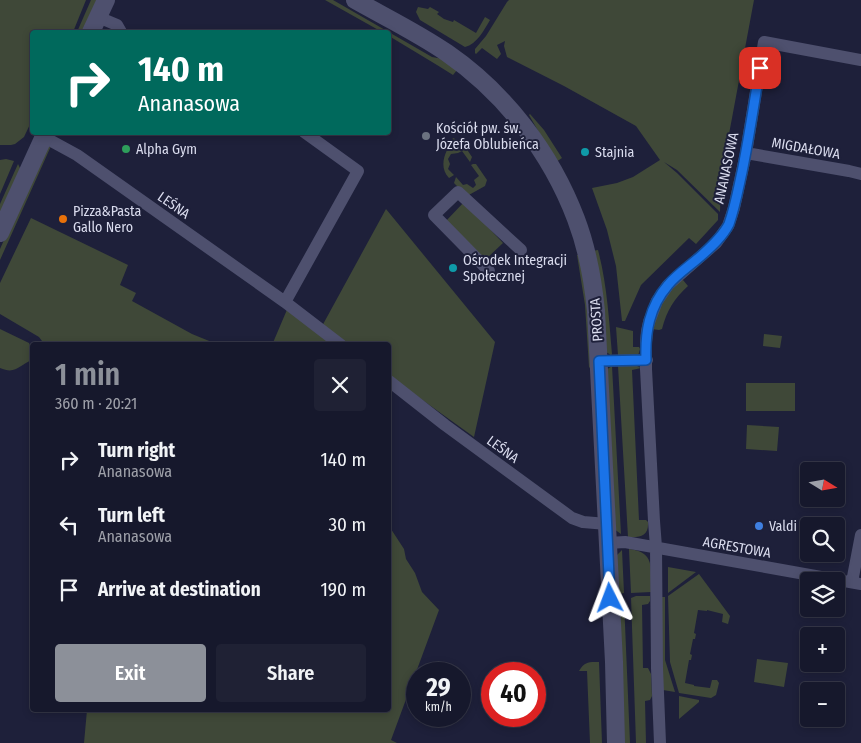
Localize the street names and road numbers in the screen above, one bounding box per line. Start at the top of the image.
street label: ANANASOWA [711,130,742,205]
street label: MIGDAŁOWA [770,134,842,163]
street label: LEŚNA [154,187,194,223]
street label: PROSTA [586,297,606,342]
street label: LEŚNA [483,431,523,467]
street label: AGRESTOWA [702,533,773,562]

